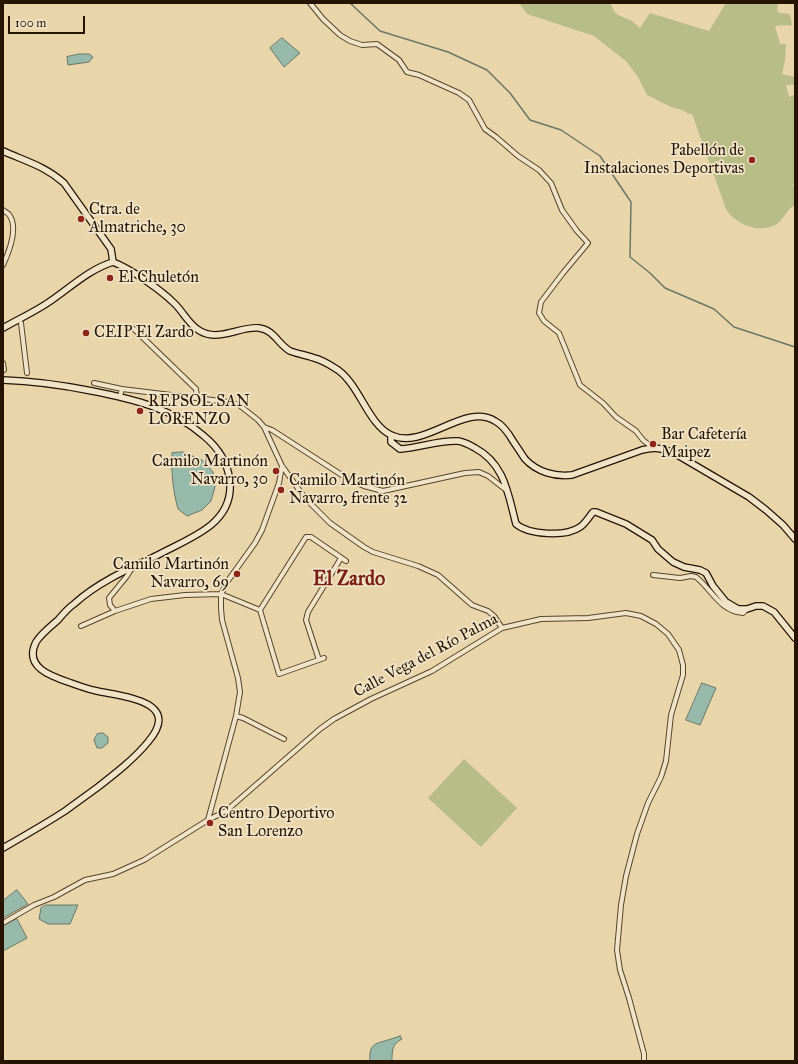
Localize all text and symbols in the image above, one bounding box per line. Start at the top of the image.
scale bar [10,8,87,34]
text: 100 m [15,16,46,30]
place label: Pabellón de Instalaciones Deportivas [584,141,744,179]
marker: Pabellón de Instalaciones Deportivas [747,155,757,165]
place label: Ctra. de Almatriche, 30 [89,200,186,238]
marker: Ctra. de Almatriche, 30 [76,214,86,224]
place label: El Chuletón [118,268,199,288]
marker: El Chuletón [105,273,115,283]
place label: CEIP El Zardo [94,323,194,343]
marker: CEIP El Zardo [81,328,91,338]
place label: REPSOL SAN LORENZO [148,392,250,430]
marker: REPSOL SAN LORENZO [135,406,145,416]
place label: Bar Cafetería Maipez [661,425,747,463]
marker: Bar Cafetería Maipez [648,439,658,449]
place label: Camilo Martinón Navarro, 30 [152,452,268,490]
marker: Camilo Martinón Navarro, 30 [271,466,281,476]
place label: Camilo Martinón Navarro, frente 32 [289,471,407,509]
marker: Camilo Martinón Navarro, frente 32 [276,485,286,495]
place label: Camilo Martinón Navarro, 69 [113,555,229,593]
district label: El Zardo [313,568,385,592]
marker: Camilo Martinón Navarro, 69 [232,569,242,579]
street label: Calle Vega del Río Palma [351,610,501,702]
place label: Centro Deportivo San Lorenzo [218,804,334,842]
marker: Centro Deportivo San Lorenzo [205,818,215,828]

